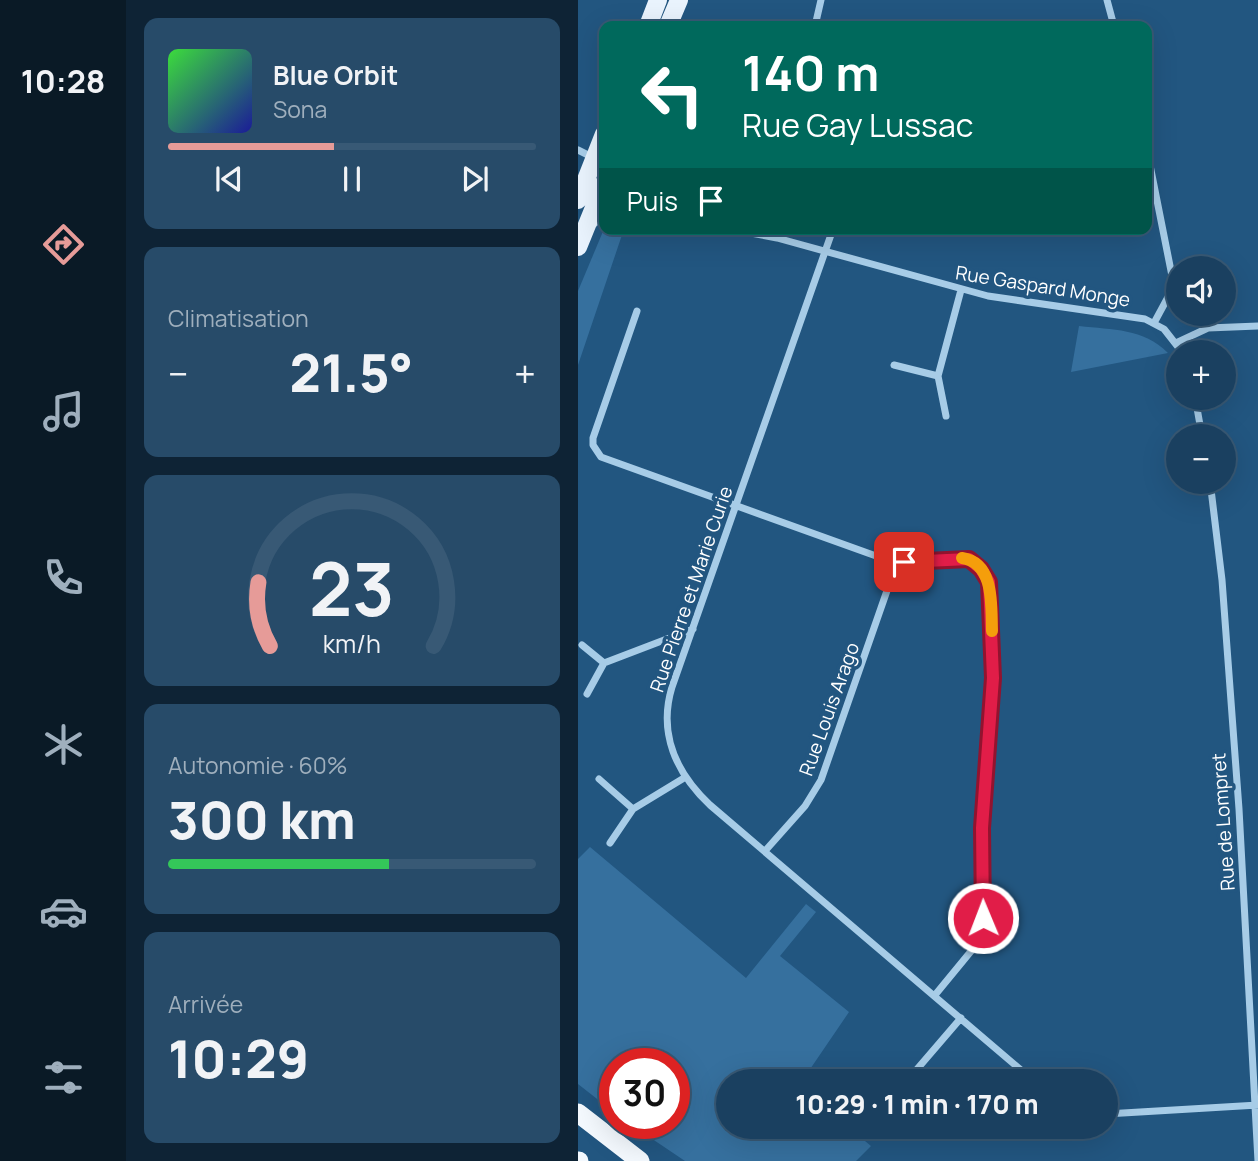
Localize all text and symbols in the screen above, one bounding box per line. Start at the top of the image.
text: 140 m [742,39,879,106]
icon: left [627,49,718,140]
text: Blue Orbit [273,57,398,93]
text: 10:28 [21,59,105,103]
text: Sona [273,93,327,125]
text: Rue Gay Lussac [742,103,973,147]
icon: previous [210,160,248,198]
icon: pause [333,160,371,198]
icon: next [456,160,494,198]
icon: arrive [692,182,730,220]
text: Puis [627,183,678,219]
icon: directions [39,220,88,269]
map controls [1166,256,1236,494]
button: sound [1166,256,1236,326]
street label: Rue Gaspard Monge [954,259,1132,313]
text: Climatisation [168,302,309,334]
text: 21.5° [290,337,413,408]
button: + [1166,340,1236,410]
text: − [168,347,189,399]
text: + [514,347,536,399]
icon: music [39,387,88,436]
button: − [1166,424,1236,494]
street label: Rue Pierre et Marie Curie [644,483,738,695]
pin [874,532,934,592]
text: 23 [309,539,395,639]
icon: arrive [885,543,923,581]
icon: phone [39,553,88,602]
text: km/h [323,626,381,661]
street label: Rue Louis Arago [793,639,865,779]
icon: climate [39,720,88,769]
text: Autonomie · 60% [168,749,348,781]
street label: Rue de Lompret [1205,752,1241,892]
text: 300 km [168,784,356,855]
position arrow [946,881,1020,955]
icon: car [39,887,88,936]
text: Arrivée [168,988,243,1020]
text: 10:29 [168,1023,309,1094]
speed limit sign: 30 [599,1048,690,1139]
icon: filters [39,1053,88,1102]
text: 10:29 · 1 min · 170 m [795,1086,1039,1122]

